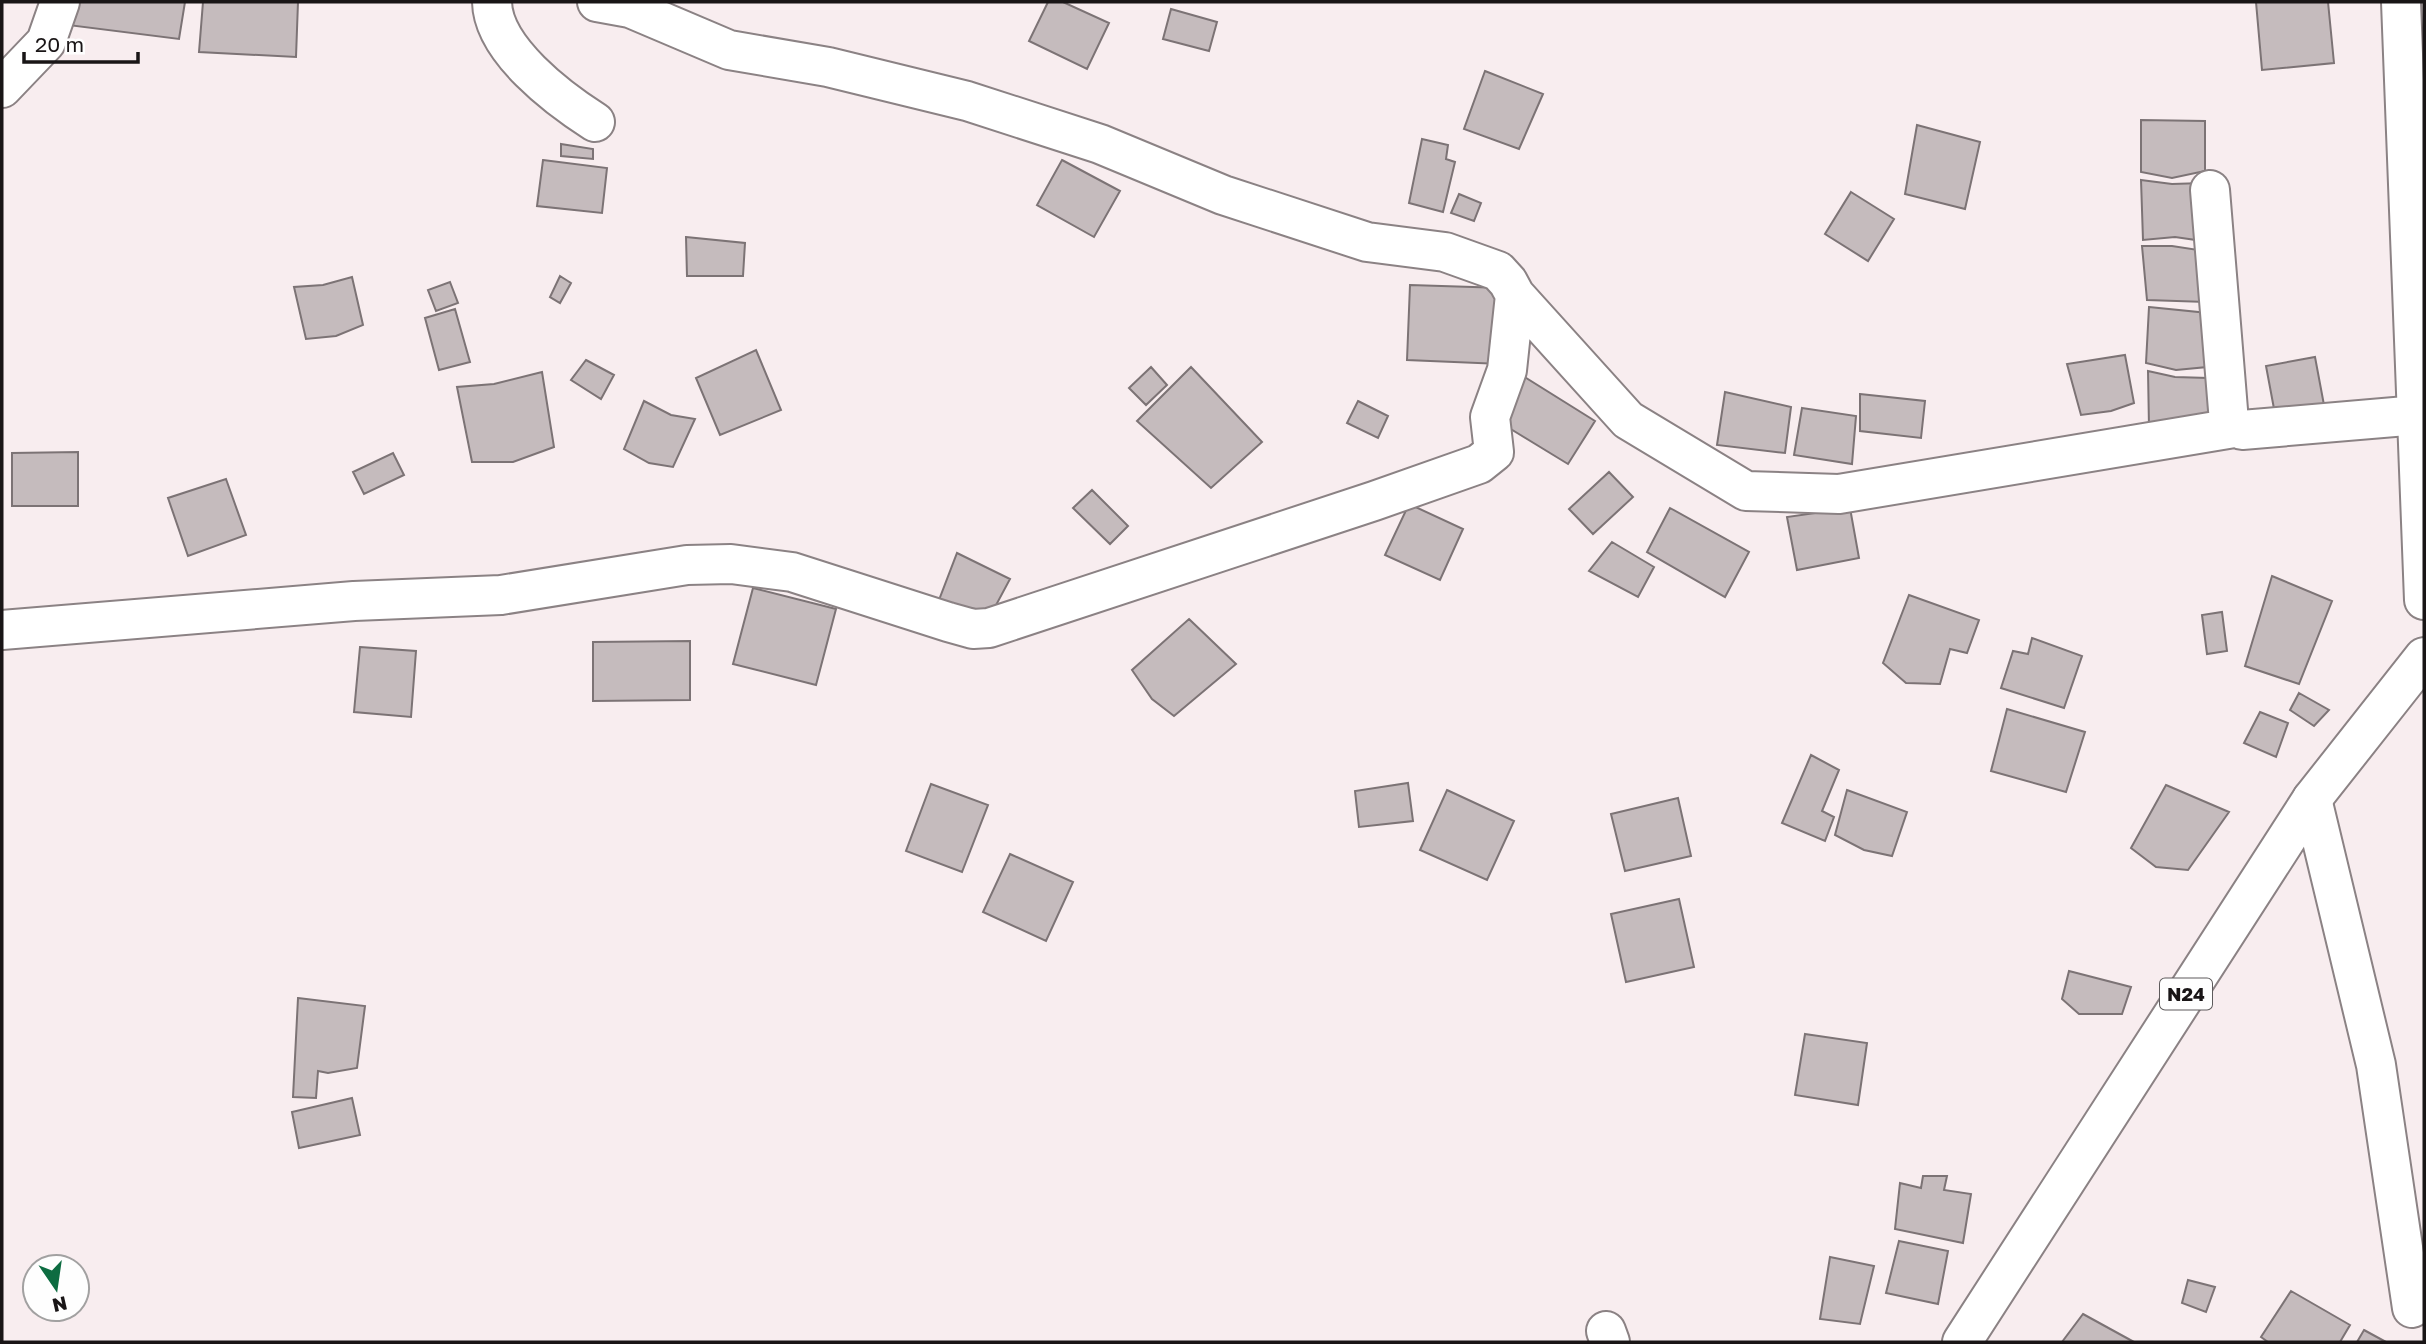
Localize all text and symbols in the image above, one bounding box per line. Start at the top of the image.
scale bar [24,21,138,65]
text: 20 m [35,31,84,57]
road number: N24 [2160,978,2212,1010]
north arrow [21,1253,91,1323]
text: N [50,1292,70,1318]

